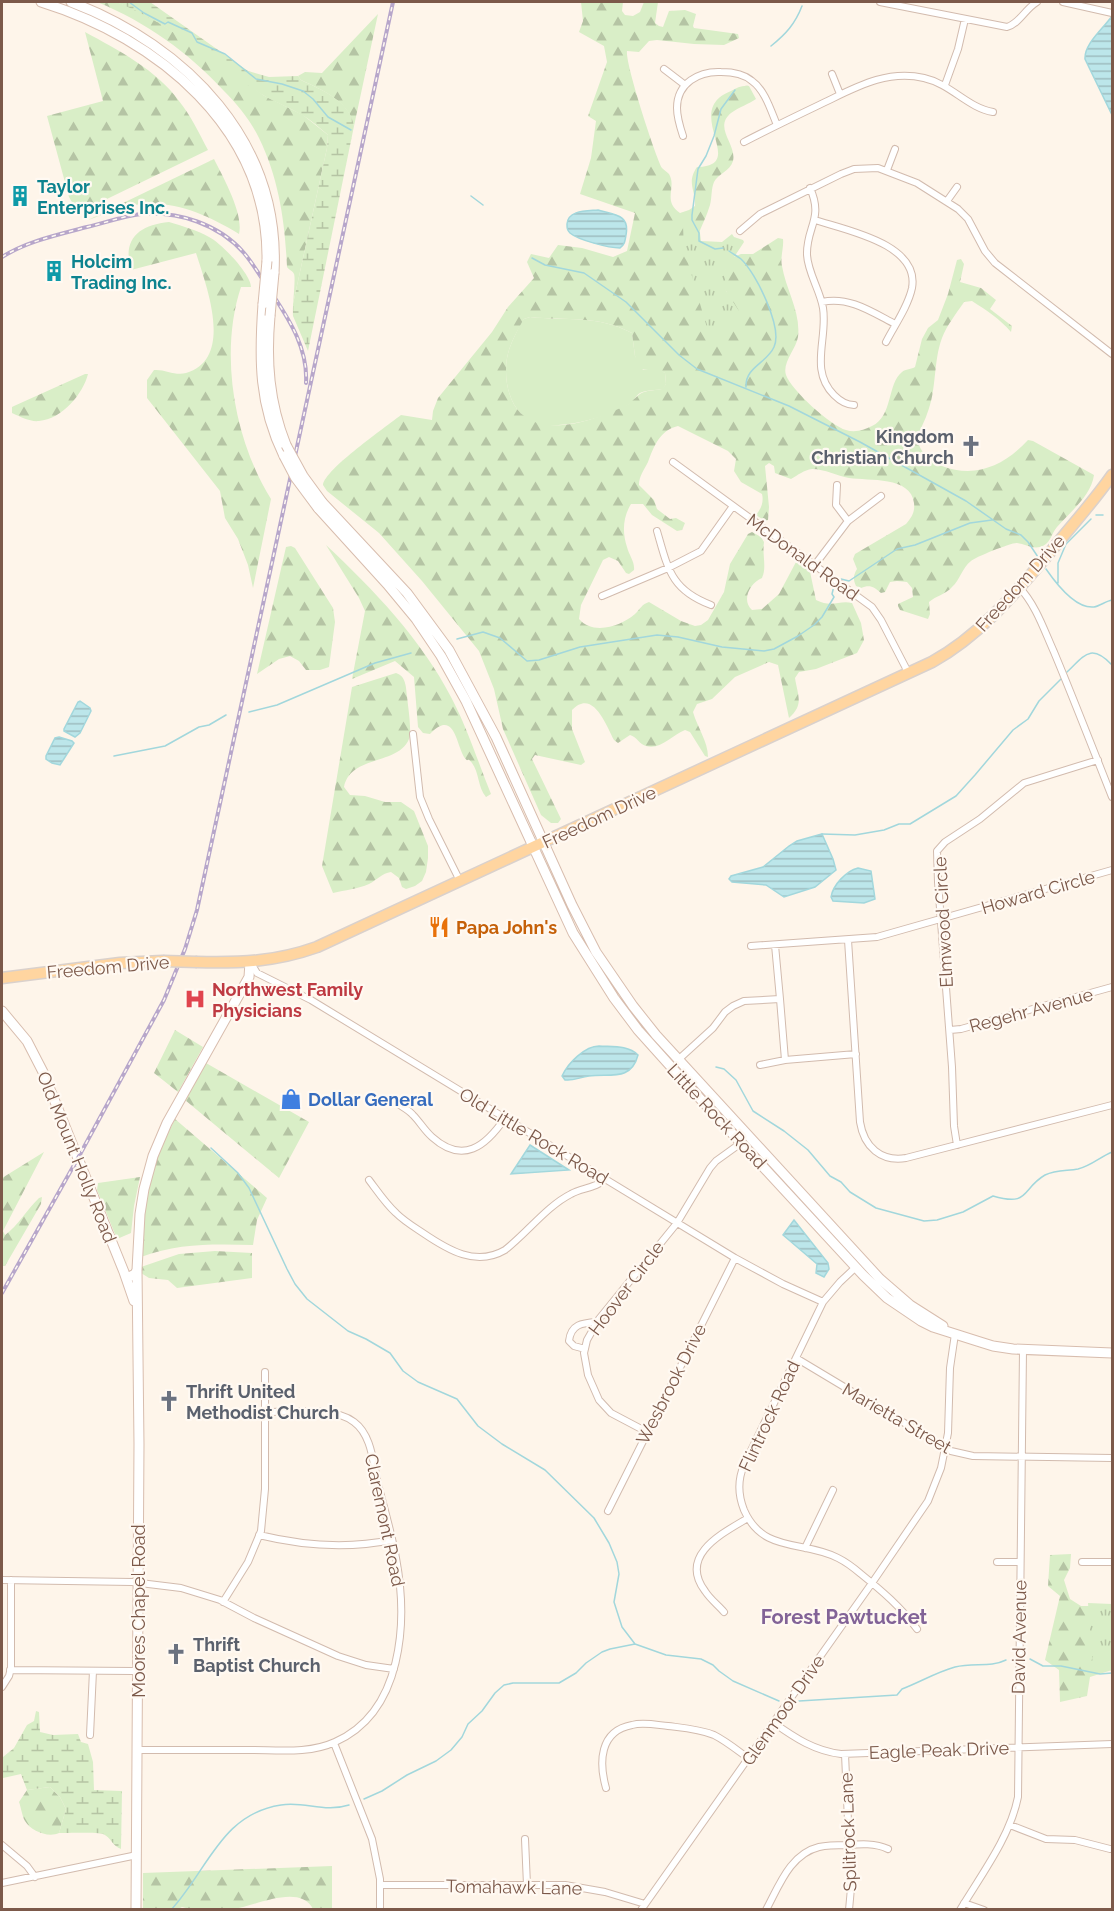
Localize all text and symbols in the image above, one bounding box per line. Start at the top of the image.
place label: Taylor Enterprises Inc. [37,176,169,218]
building icon: Taylor Enterprises Inc. [8,184,32,208]
place label: Holcim Trading Inc. [71,251,172,293]
building icon: Holcim Trading Inc. [42,259,66,283]
place label: Kingdom Christian Church [811,426,954,468]
church icon: Kingdom Christian Church [959,434,983,458]
street label: McDonald Road [743,509,863,605]
street label: Freedom Drive [971,530,1069,636]
street label: Freedom Drive [539,781,660,853]
street label: Elmwood Circle [929,855,957,988]
street label: Howard Circle [979,866,1098,918]
restaurant icon: Papa John's [427,915,451,939]
place label: Papa John's [456,917,557,938]
street label: Freedom Drive [46,951,171,983]
place label: Northwest Family Physicians [212,979,363,1021]
street label: Regehr Avenue [967,983,1096,1037]
hospital icon: Northwest Family Physicians [183,987,207,1011]
street label: Little Rock Road [663,1059,771,1173]
street label: Old Mount Holly Road [33,1068,121,1246]
street label: Old Little Rock Road [456,1083,612,1189]
shop icon: Dollar General [279,1087,303,1111]
place label: Dollar General [308,1089,433,1110]
street label: Hoover Circle [584,1237,668,1339]
street label: Wesbrook Drive [632,1320,711,1448]
street label: Flintrock Road [734,1357,804,1475]
street label: Marietta Street [839,1378,955,1458]
place label: Thrift United Methodist Church [186,1381,339,1423]
church icon: Thrift United Methodist Church [157,1389,181,1413]
street label: Claremont Road [361,1452,409,1588]
street label: Moores Chapel Road [128,1524,149,1698]
street label: David Avenue [1008,1579,1031,1694]
district label: Forest Pawtucket [761,1605,928,1629]
place label: Thrift Baptist Church [193,1634,321,1676]
church icon: Thrift Baptist Church [164,1642,188,1666]
street label: Glenmoor Drive [737,1650,829,1769]
street label: Eagle Peak Drive [868,1737,1010,1763]
street label: Splitrock Lane [835,1772,861,1892]
street label: Tomahawk Lane [446,1875,583,1899]

